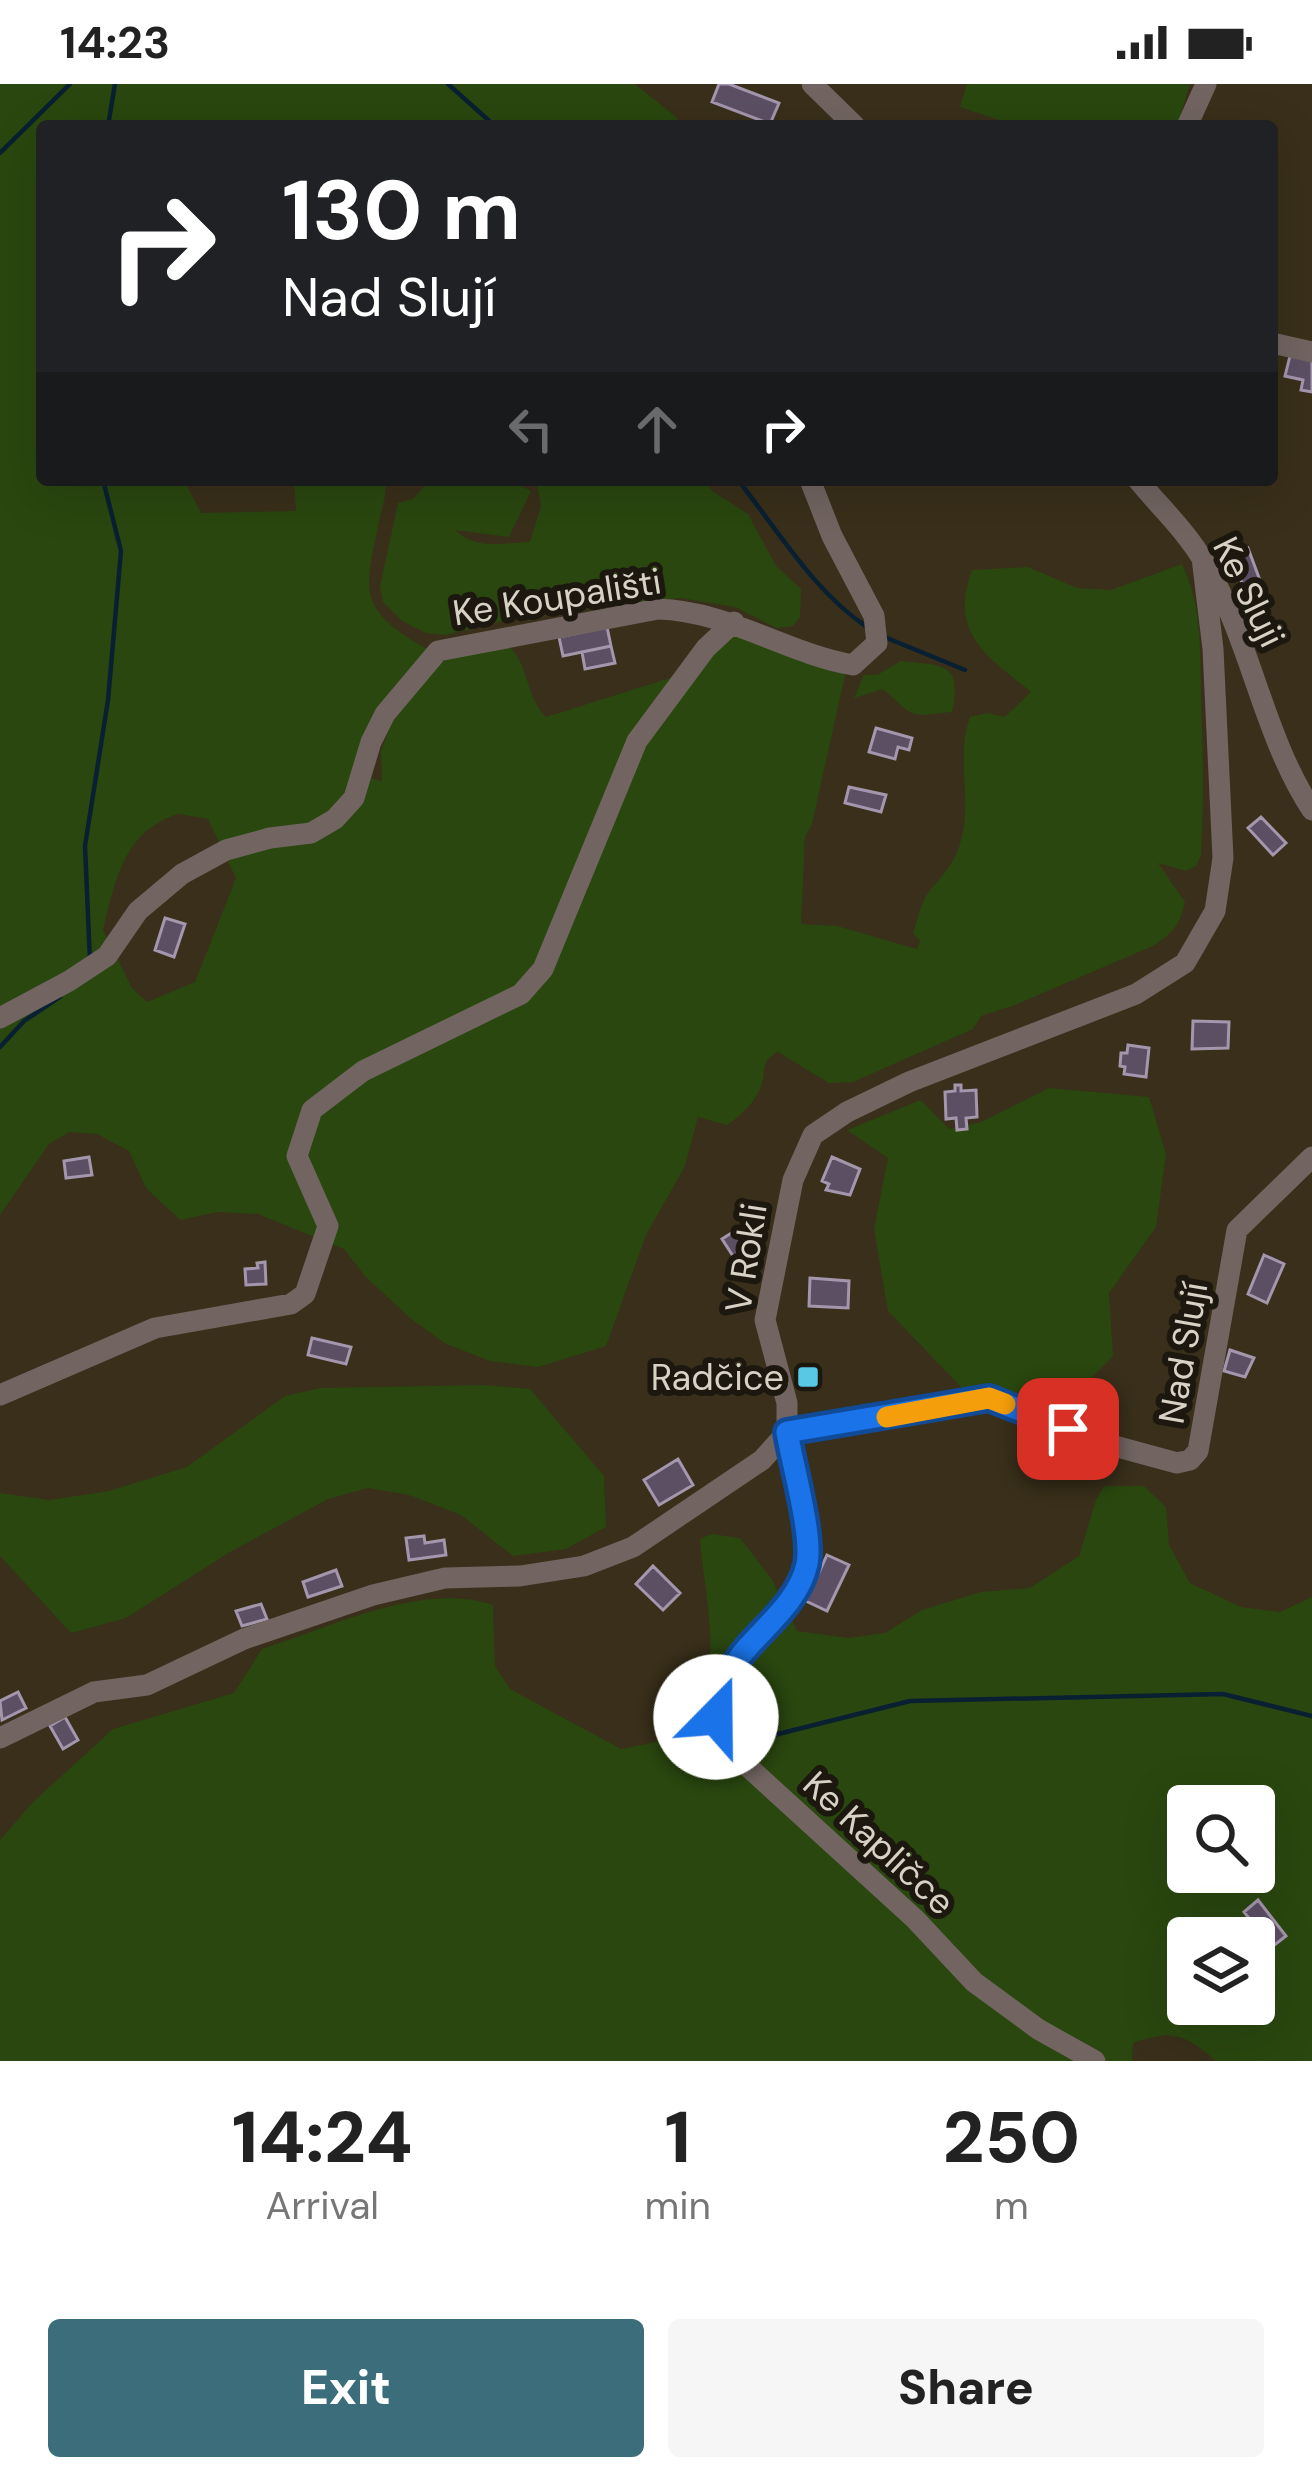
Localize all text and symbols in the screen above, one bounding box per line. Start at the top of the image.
text: 14:23 [60,13,170,72]
text: 130 m [282,156,521,265]
icon: right [84,168,240,324]
text: Nad Slují [282,262,496,333]
icon: left [498,396,564,462]
icon: ahead [624,396,690,462]
icon: right [750,396,816,462]
street label: Ke Sluji [1202,529,1296,655]
street label: Ke Koupališti [449,557,665,637]
street label: V Rokli [714,1200,778,1316]
street label: Nad Slují [1147,1279,1219,1427]
place label: Radčice [651,1354,784,1401]
marker: Radčice [795,1364,821,1390]
pin [1017,1378,1119,1480]
icon: arrive [1035,1396,1101,1462]
position arrow [653,1654,779,1780]
street label: Ke Kapličce [793,1761,965,1925]
map controls [1167,1785,1275,2025]
button: search [1167,1785,1275,1893]
button: layers [1167,1917,1275,2025]
text: 14:24 [232,2091,413,2184]
text: 1 [664,2091,691,2184]
text: 250 [943,2091,1080,2184]
text: Arrival [265,2180,379,2231]
text: min [644,2180,711,2231]
text: m [994,2180,1029,2231]
button: Exit [48,2319,644,2457]
button: Share [668,2319,1264,2457]

